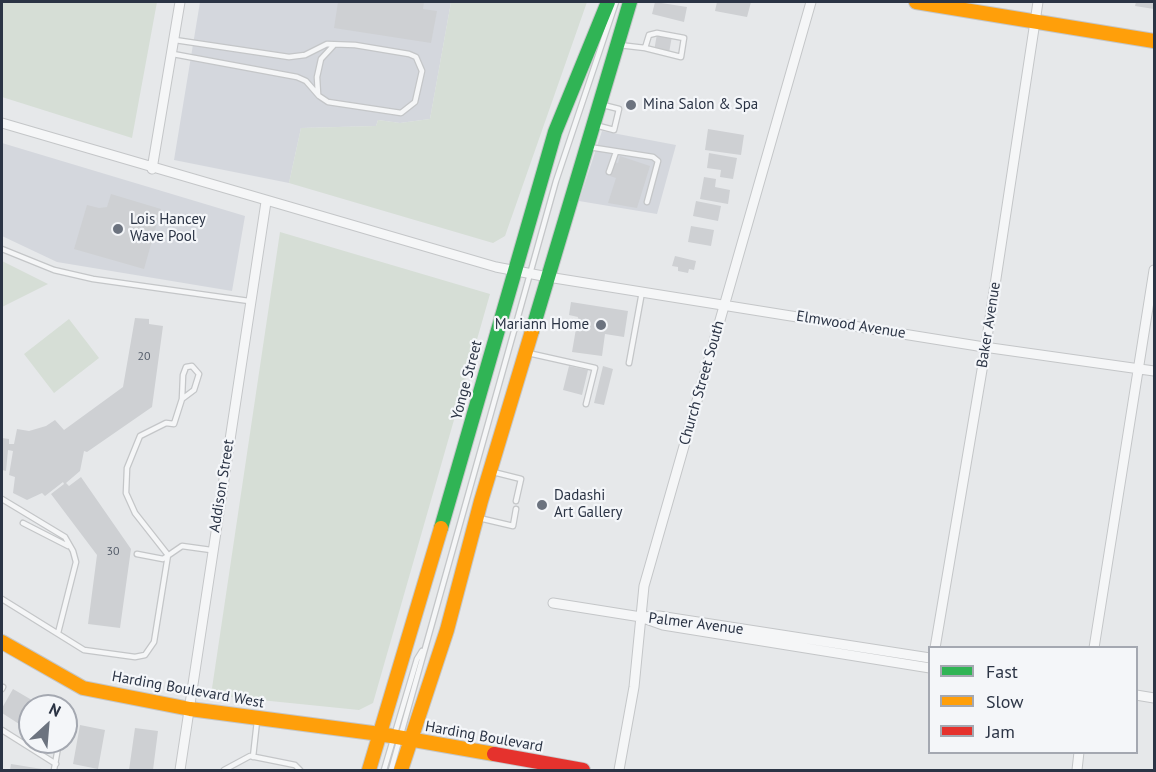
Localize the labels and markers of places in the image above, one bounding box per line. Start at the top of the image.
place label: Mina Salon & Spa [643,96,758,114]
marker: Mina Salon & Spa [624,98,638,112]
place label: Lois Hancey Wave Pool [130,211,206,246]
marker: Lois Hancey Wave Pool [111,222,125,236]
place label: Mariann Home [495,316,589,334]
marker: Mariann Home [594,318,608,332]
place label: Dadashi Art Gallery [554,487,623,522]
marker: Dadashi Art Gallery [535,498,549,512]

